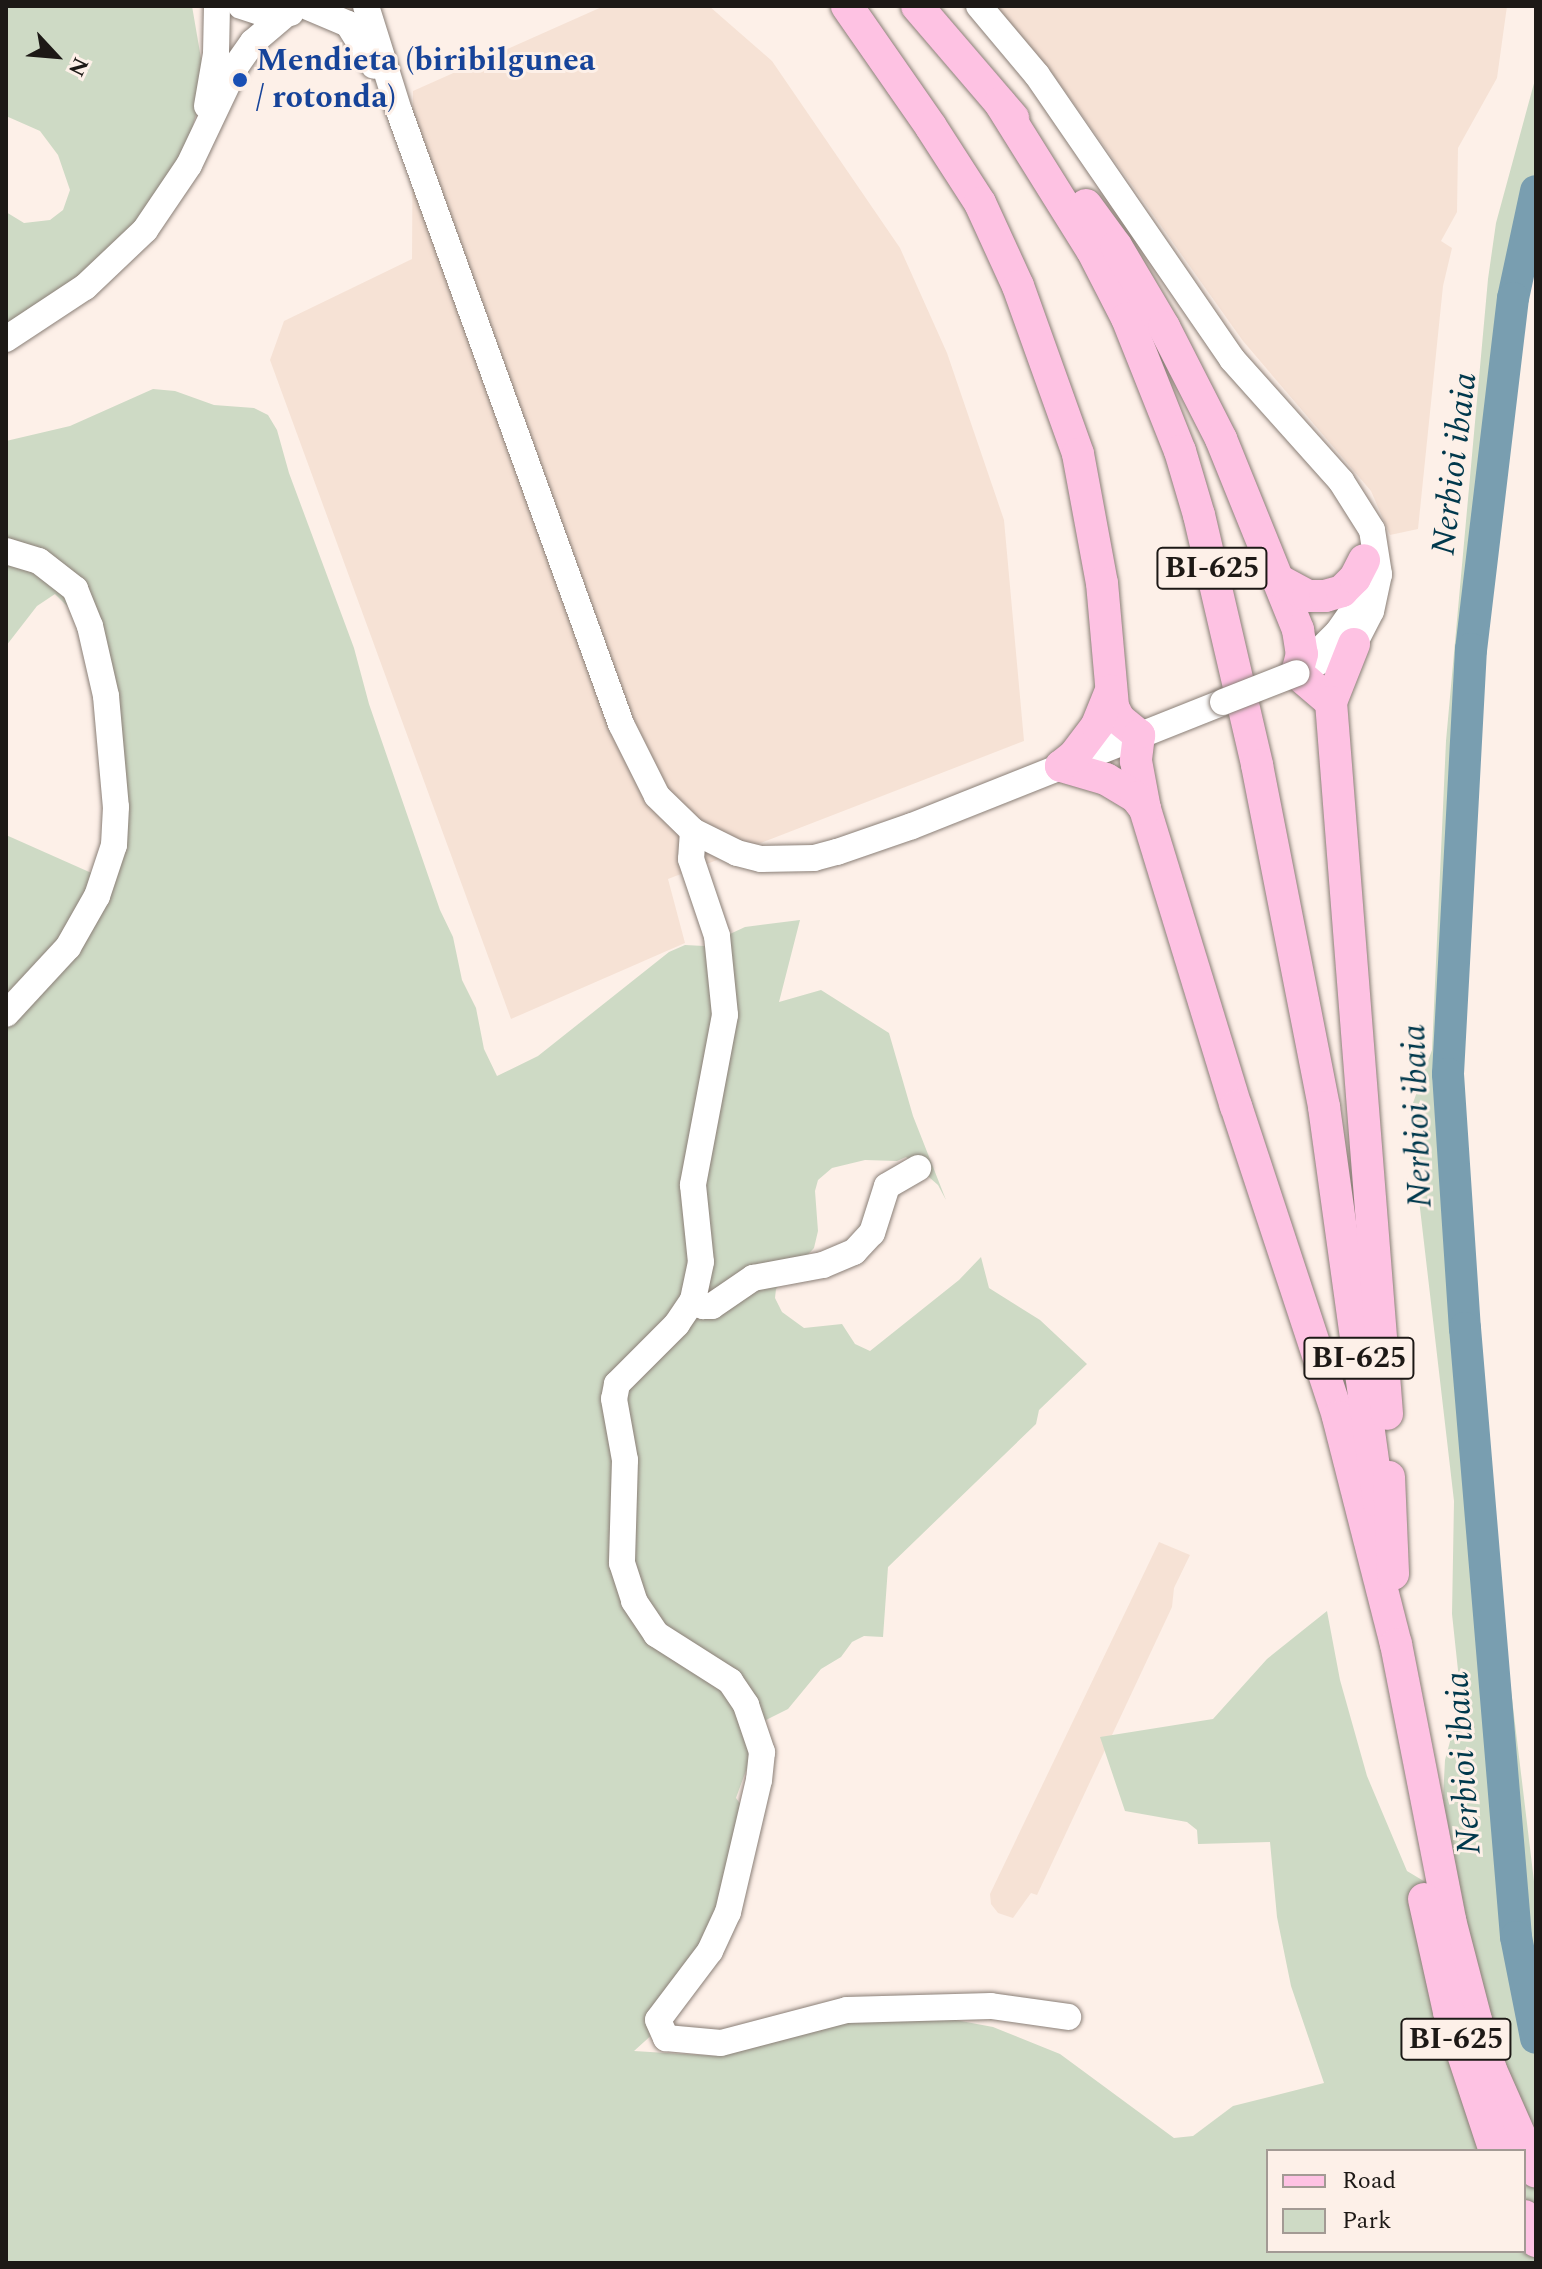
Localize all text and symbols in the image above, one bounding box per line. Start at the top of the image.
north arrow [16,16,96,96]
place label: Mendieta (biribilgunea / rotonda) [256,43,596,118]
text: N [59,51,97,82]
marker: Mendieta (biribilgunea / rotonda) [231,71,249,89]
water label: Nerbioi ibaia [1424,370,1486,558]
road number: BI-625 [1156,542,1268,594]
water label: Nerbioi ibaia [1394,1023,1442,1209]
road number: BI-625 [1303,1332,1415,1384]
water label: Nerbioi ibaia [1437,1670,1491,1856]
road number: BI-625 [1400,2013,1512,2065]
legend [1266,2149,1526,2253]
text: Road [1342,2163,1396,2199]
text: Park [1342,2203,1392,2239]

